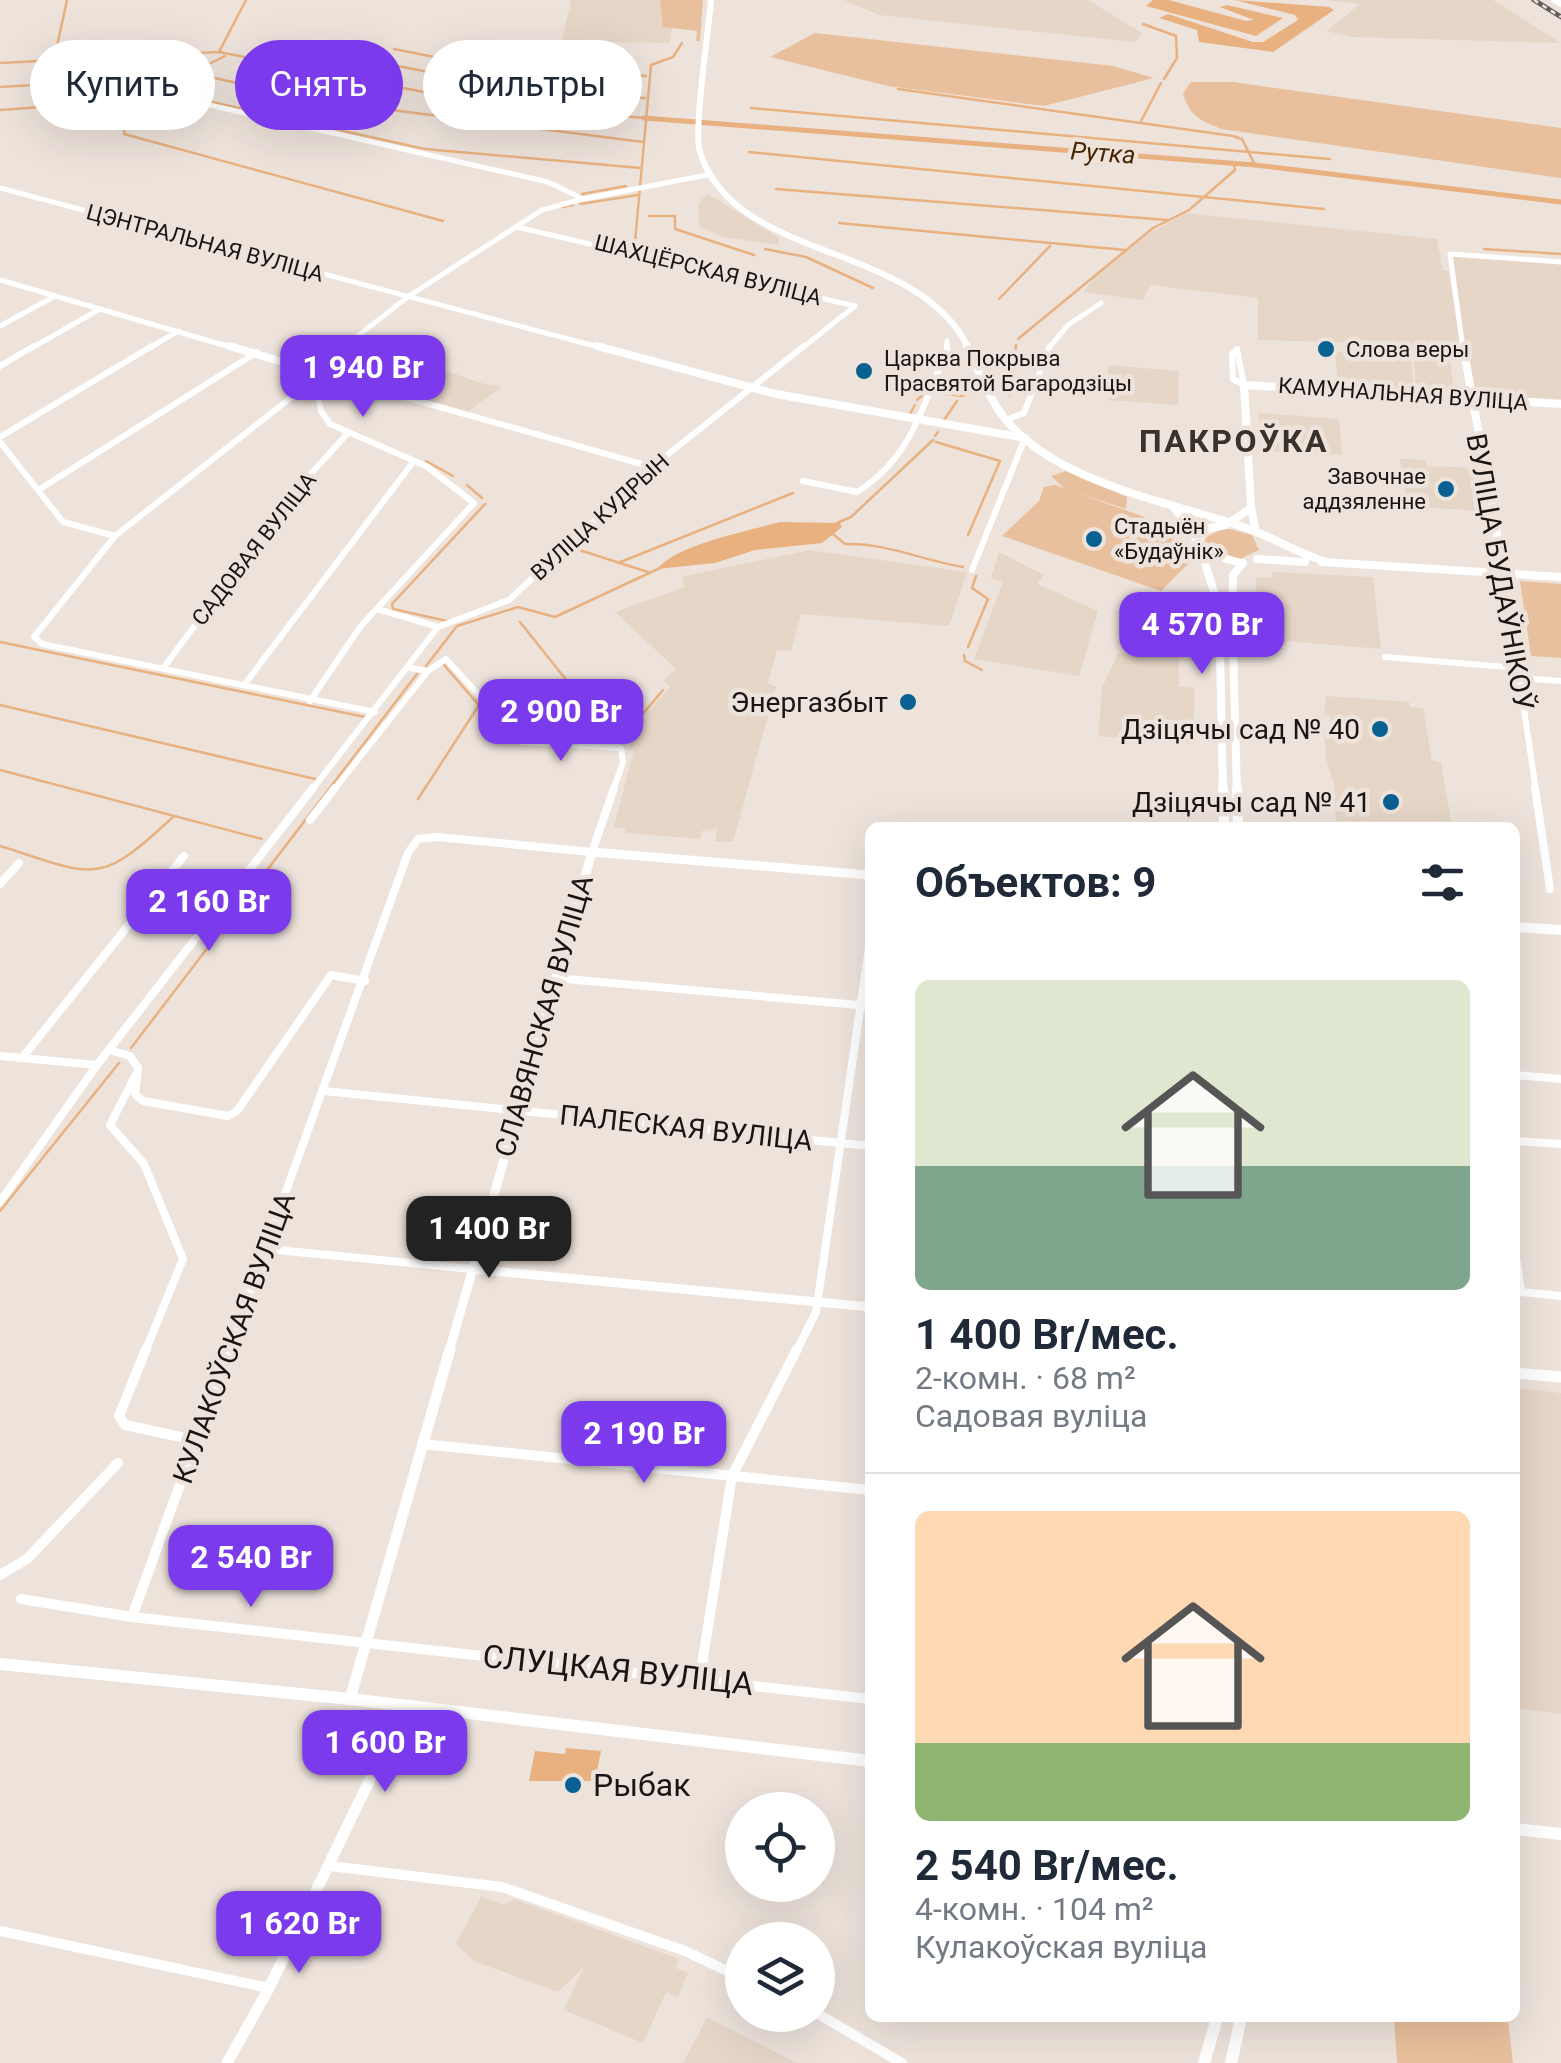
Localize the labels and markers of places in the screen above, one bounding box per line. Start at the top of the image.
pin: 1 940 Br [260,335,466,420]
place label: Слова веры [1346,337,1469,362]
marker: Слова веры [1315,338,1337,360]
place label: Царква Покрыва Прасвятой Багародзіцы [884,346,1132,396]
marker: Царква Покрыва Прасвятой Багародзіцы [853,360,875,382]
place label: Завочнае аддзяленне [1303,464,1426,514]
marker: Завочнае аддзяленне [1435,478,1457,500]
place label: Стадыён «Будаўнік» [1114,514,1224,564]
marker: Стадыён «Будаўнік» [1083,528,1105,550]
pin: 4 570 Br [1099,592,1305,677]
pin: 2 900 Br [458,679,664,764]
place label: Энергазбыт [731,686,888,719]
marker: Энергазбыт [897,691,919,713]
place label: Дзіцячы сад № 40 [1121,713,1360,746]
marker: Дзіцячы сад № 40 [1369,718,1391,740]
place label: Дзіцячы сад № 41 [1132,786,1371,819]
marker: Дзіцячы сад № 41 [1380,791,1402,813]
pin: 2 160 Br [106,869,312,954]
pin: 1 400 Br [386,1196,592,1281]
pin: 2 190 Br [541,1401,747,1486]
pin: 2 540 Br [148,1525,354,1610]
pin: 1 600 Br [282,1710,488,1795]
place label: Рыбак [593,1766,690,1804]
marker: Рыбак [562,1774,584,1796]
pin: 1 620 Br [196,1891,402,1976]

